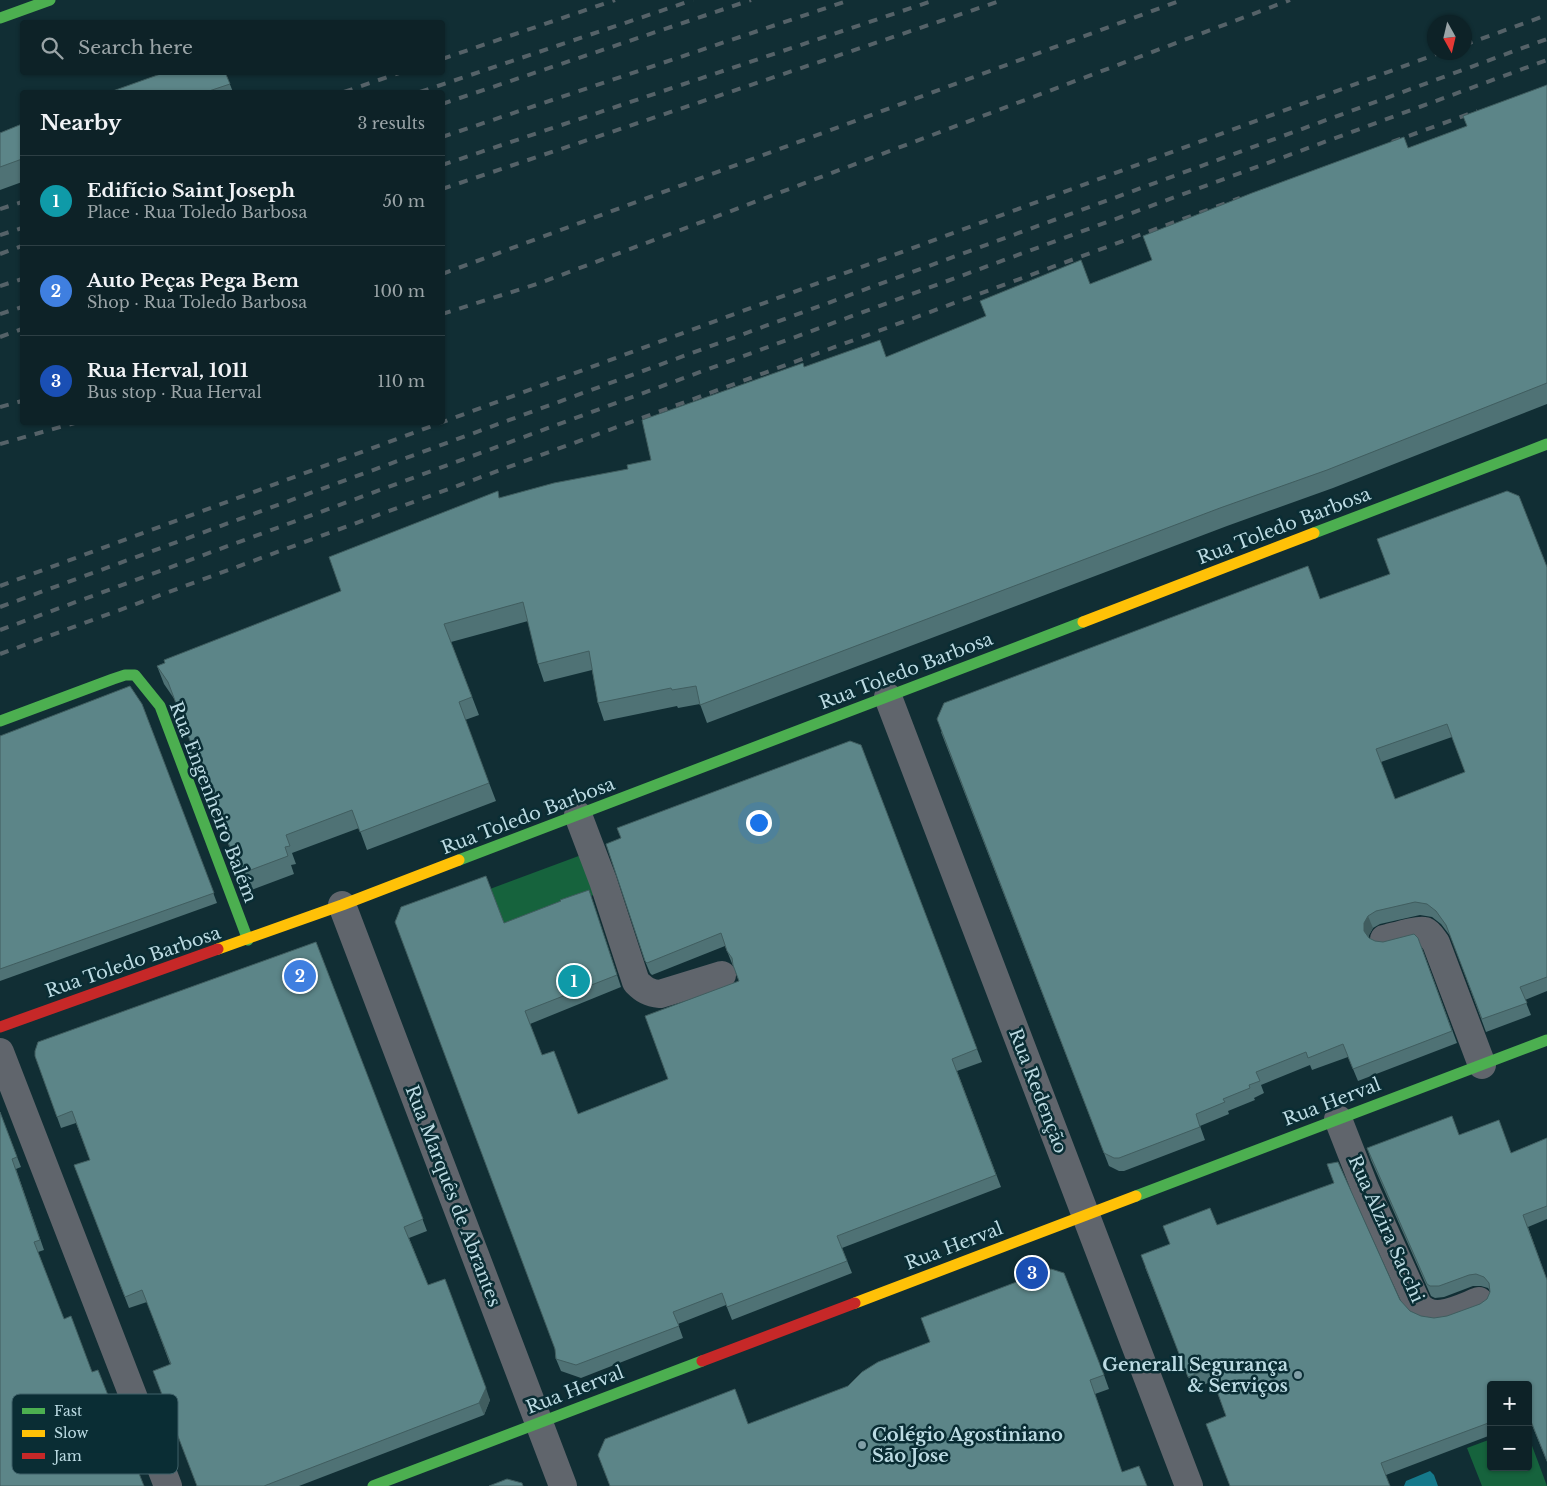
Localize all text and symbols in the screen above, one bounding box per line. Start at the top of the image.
north arrow [1427,15,1472,60]
search box [20,20,445,75]
icon: search [38,34,66,62]
text: Search here [78,36,193,59]
text: Nearby [40,110,121,136]
text: 3 results [357,113,425,133]
text: Edifício Saint Joseph [87,179,295,202]
text: 1 [53,191,59,211]
text: 50 m [383,191,425,211]
text: Place · Rua Toledo Barbosa [87,202,307,222]
text: Auto Peças Pega Bem [87,269,299,292]
text: 2 [51,281,61,301]
text: 100 m [373,281,425,301]
text: Shop · Rua Toledo Barbosa [87,292,307,312]
text: Rua Herval, 1011 [87,359,248,382]
text: 3 [51,371,61,391]
text: 110 m [378,371,425,391]
text: Bus stop · Rua Herval [87,382,262,402]
street label: Rua Toledo Barbosa [1194,483,1374,569]
street label: Rua Toledo Barbosa [816,628,996,714]
street label: Rua Engenheiro Balém [164,698,262,906]
street label: Rua Toledo Barbosa [438,773,618,859]
your location [746,810,772,836]
street label: Rua Toledo Barbosa [42,922,224,1002]
pin: 2 [284,957,316,995]
pin: 1 [558,962,590,1000]
street label: Rua Redenção [1004,1026,1072,1156]
street label: Rua Herval [1280,1073,1384,1131]
street label: Rua Marquês de Abrantes [401,1082,505,1310]
street label: Rua Alzira Sacchi [1344,1152,1428,1306]
street label: Rua Herval [902,1217,1006,1275]
pin: 3 [1016,1254,1048,1292]
place label: Generall Segurança & Serviços [1102,1354,1289,1397]
street label: Rua Herval [523,1361,627,1419]
marker: Generall Segurança & Serviços [1292,1369,1304,1381]
map controls [1487,1381,1532,1471]
button: + [1487,1381,1532,1426]
legend [12,1394,178,1474]
text: Fast [54,1402,83,1420]
text: Slow [54,1424,88,1442]
place label: Colégio Agostiniano São Jose [872,1424,1063,1467]
button: − [1487,1426,1532,1471]
marker: Colégio Agostiniano São Jose [856,1439,868,1451]
text: Jam [52,1447,82,1465]

